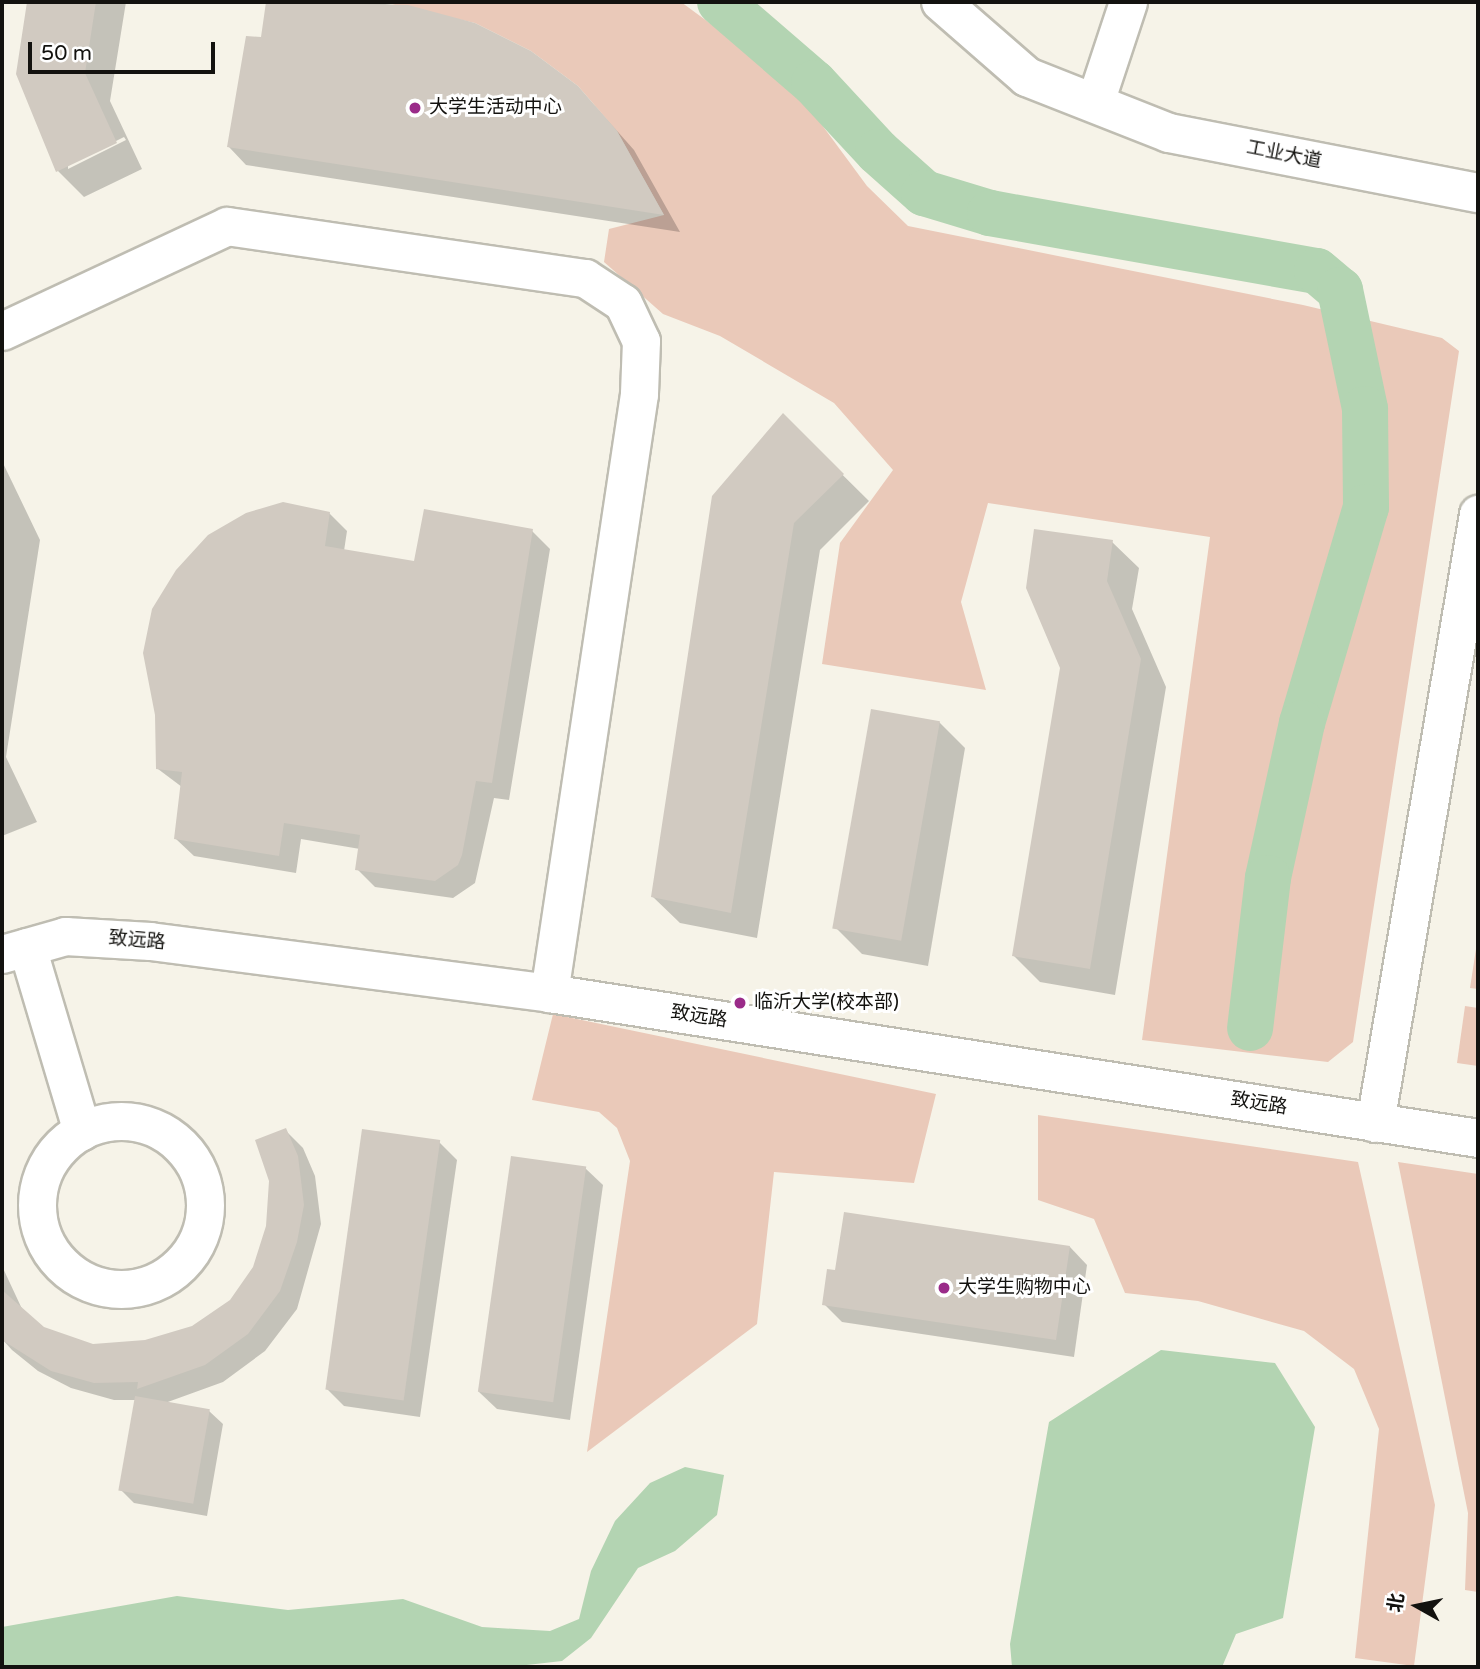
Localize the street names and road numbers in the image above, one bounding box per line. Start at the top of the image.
street label: 工业大道 [1245,137,1323,173]
street label: 致远路 [108,927,166,955]
street label: 致远路 [669,1001,729,1033]
street label: 致远路 [1229,1088,1289,1120]

